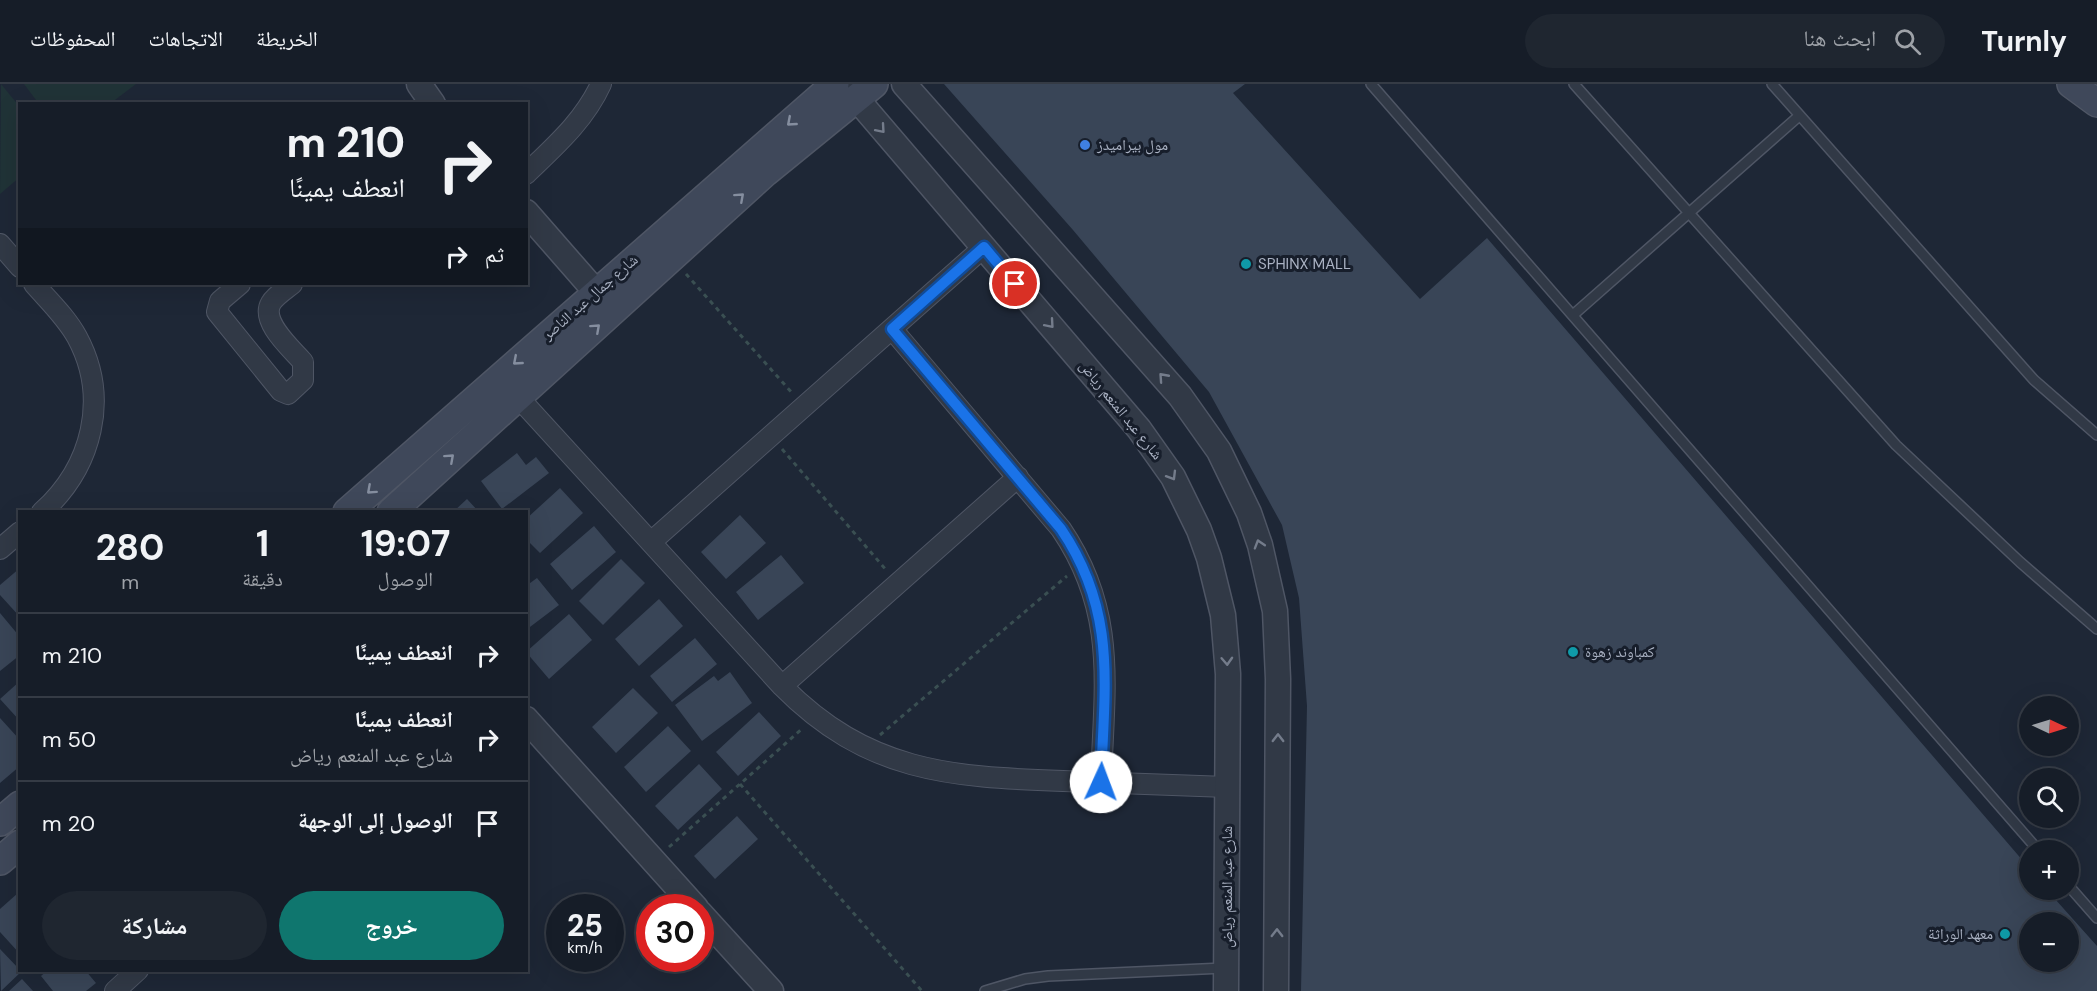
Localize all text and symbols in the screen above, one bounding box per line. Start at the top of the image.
search box [1525,14,1945,68]
text: Turnly [1981,23,2067,60]
text: ابحث هنا [1803,24,1876,53]
text: المحفوظات [30,25,115,53]
text: الاتجاهات [148,25,223,53]
text: الخريطة [256,25,318,53]
icon: search [1891,25,1924,58]
text: 210 m [287,115,405,170]
one-way arrow [787,115,797,126]
one-way arrow [874,122,885,133]
icon: right [426,126,504,204]
place label: مول بيراميدز [1096,135,1168,155]
marker: مول بيراميدز [1078,138,1092,152]
text: انعطف يمينًا [289,170,405,205]
one-way arrow [732,193,743,204]
icon: right [440,240,473,273]
text: ثم [485,240,504,269]
street label: شارع جمال عبد الناصر [537,250,642,345]
place label: SPHINX MALL [1258,254,1351,274]
marker: SPHINX MALL [1239,257,1253,271]
pin [989,258,1040,309]
icon: arrive [998,267,1031,300]
one-way arrow [1042,317,1053,328]
one-way arrow [589,324,599,335]
one-way arrow [513,354,524,365]
street label: شارع عبد المنعم رياض [1075,356,1167,464]
one-way arrow [1159,373,1170,384]
one-way arrow [444,454,454,465]
one-way arrow [1164,470,1176,480]
one-way arrow [367,483,378,494]
text: 1 [256,520,269,567]
text: 19:07 [361,520,450,567]
text: 280 [96,524,164,571]
one-way arrow [1254,539,1266,550]
text: دقيقة [242,566,283,592]
text: الوصول [378,566,433,592]
text: m [121,569,139,595]
text: انعطف يمينًا [355,638,453,667]
icon: right [471,639,504,672]
text: 210 m [42,641,102,670]
place label: كمباوند زهوة [1585,642,1654,662]
marker: كمباوند زهوة [1566,645,1580,659]
one-way arrow [1221,656,1234,665]
north arrow [2019,696,2079,756]
map controls [2019,696,2079,972]
text: انعطف يمينًا [355,705,453,734]
icon: right [471,723,504,756]
text: 50 m [42,725,96,754]
one-way arrow [1272,733,1284,742]
text: شارع عبد المنعم رياض [290,742,453,768]
position arrow [1069,750,1133,814]
button: search [2019,768,2079,828]
text: الوصول إلى الوجهة [298,806,453,835]
icon: arrive [471,807,504,840]
text: 20 m [42,809,95,838]
street label: شارع عبد المنعم رياض [1217,826,1237,948]
button: + [2019,840,2079,900]
button: مشاركة [42,891,267,960]
button: خروج [279,891,504,960]
speed limit sign: 30 [636,894,714,972]
text: 25 [567,906,603,945]
button: − [2019,912,2079,972]
place label: معهد الوراثة [1928,924,1993,944]
marker: معهد الوراثة [1998,927,2012,941]
one-way arrow [1271,928,1283,937]
text: km/h [567,938,603,958]

